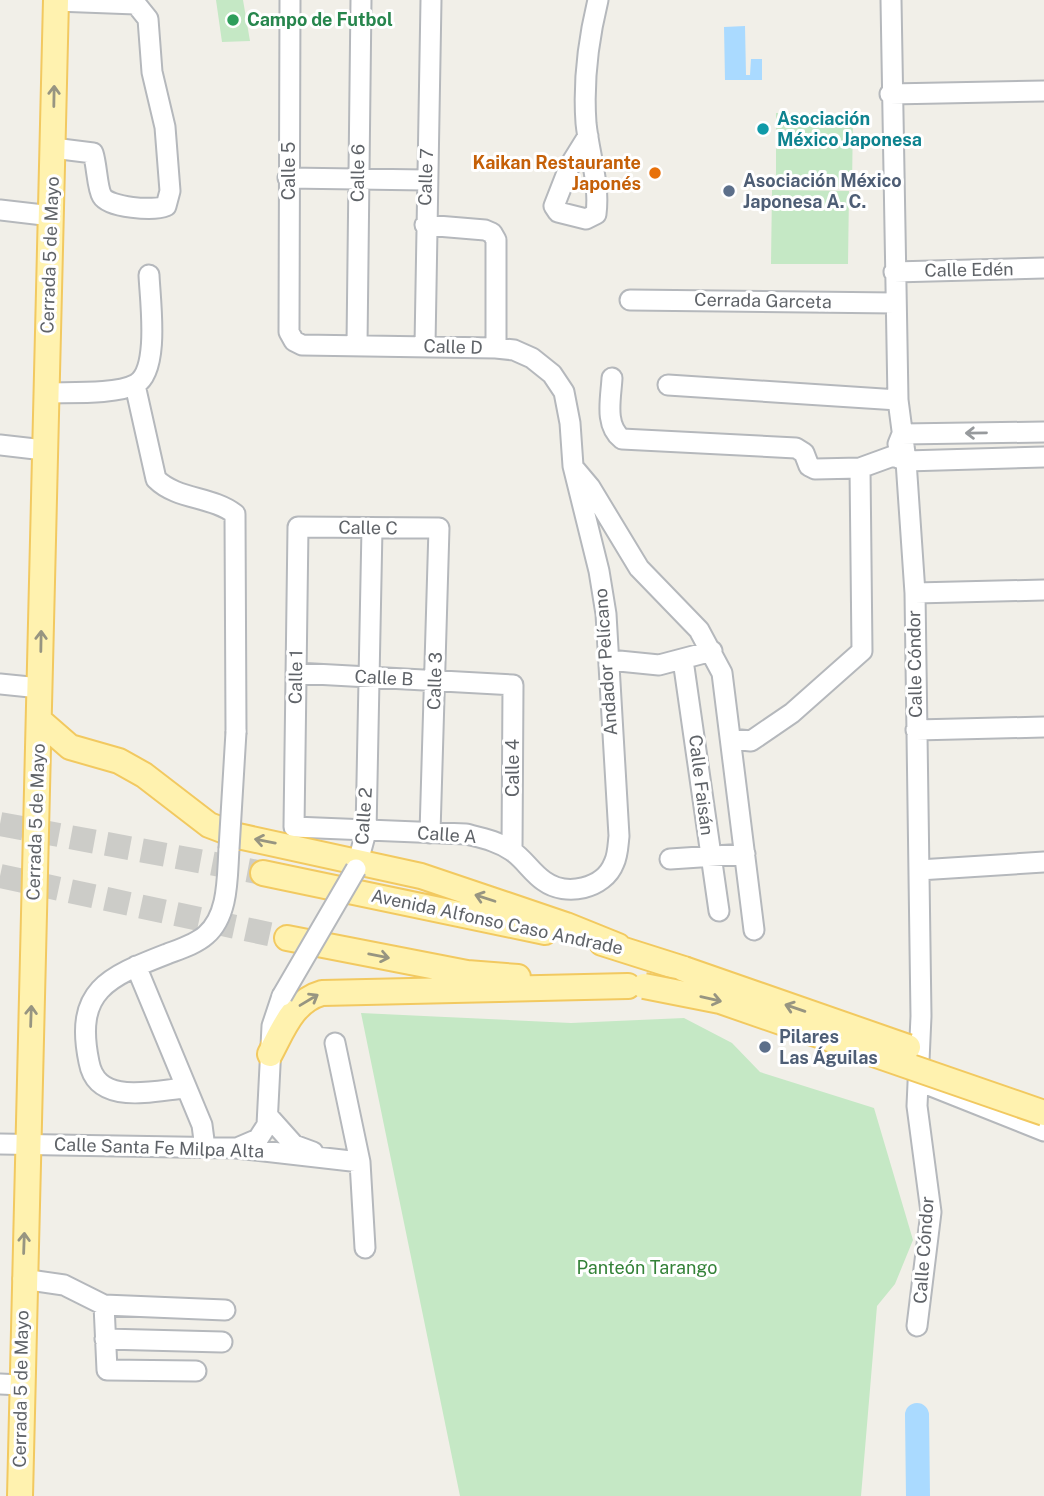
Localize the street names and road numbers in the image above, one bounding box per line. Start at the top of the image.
street label: Calle 5 [278,142,299,200]
street label: Calle 6 [346,144,369,202]
street label: Calle 7 [414,148,437,206]
street label: Cerrada 5 de Mayo [36,176,63,334]
street label: Calle Edén [924,258,1014,281]
street label: Cerrada Garceta [694,289,832,312]
street label: Calle D [423,335,483,358]
street label: Calle C [338,516,398,539]
street label: Andador Pelícano [590,588,621,736]
street label: Calle Cóndor [903,610,926,718]
street label: Calle 1 [285,650,306,704]
street label: Calle 3 [423,652,446,710]
street label: Calle B [354,665,414,690]
street label: Calle Faisán [685,733,718,836]
street label: Calle 4 [502,739,523,797]
street label: Cerrada 5 de Mayo [22,743,49,901]
street label: Calle 2 [351,787,376,845]
street label: Calle A [417,822,478,847]
street label: Avenida Alfonso Caso Andrade [369,885,625,958]
street label: Calle Santa Fe Milpa Alta [54,1133,264,1162]
street label: Calle Cóndor [909,1195,938,1304]
street label: Cerrada 5 de Mayo [9,1310,32,1468]

